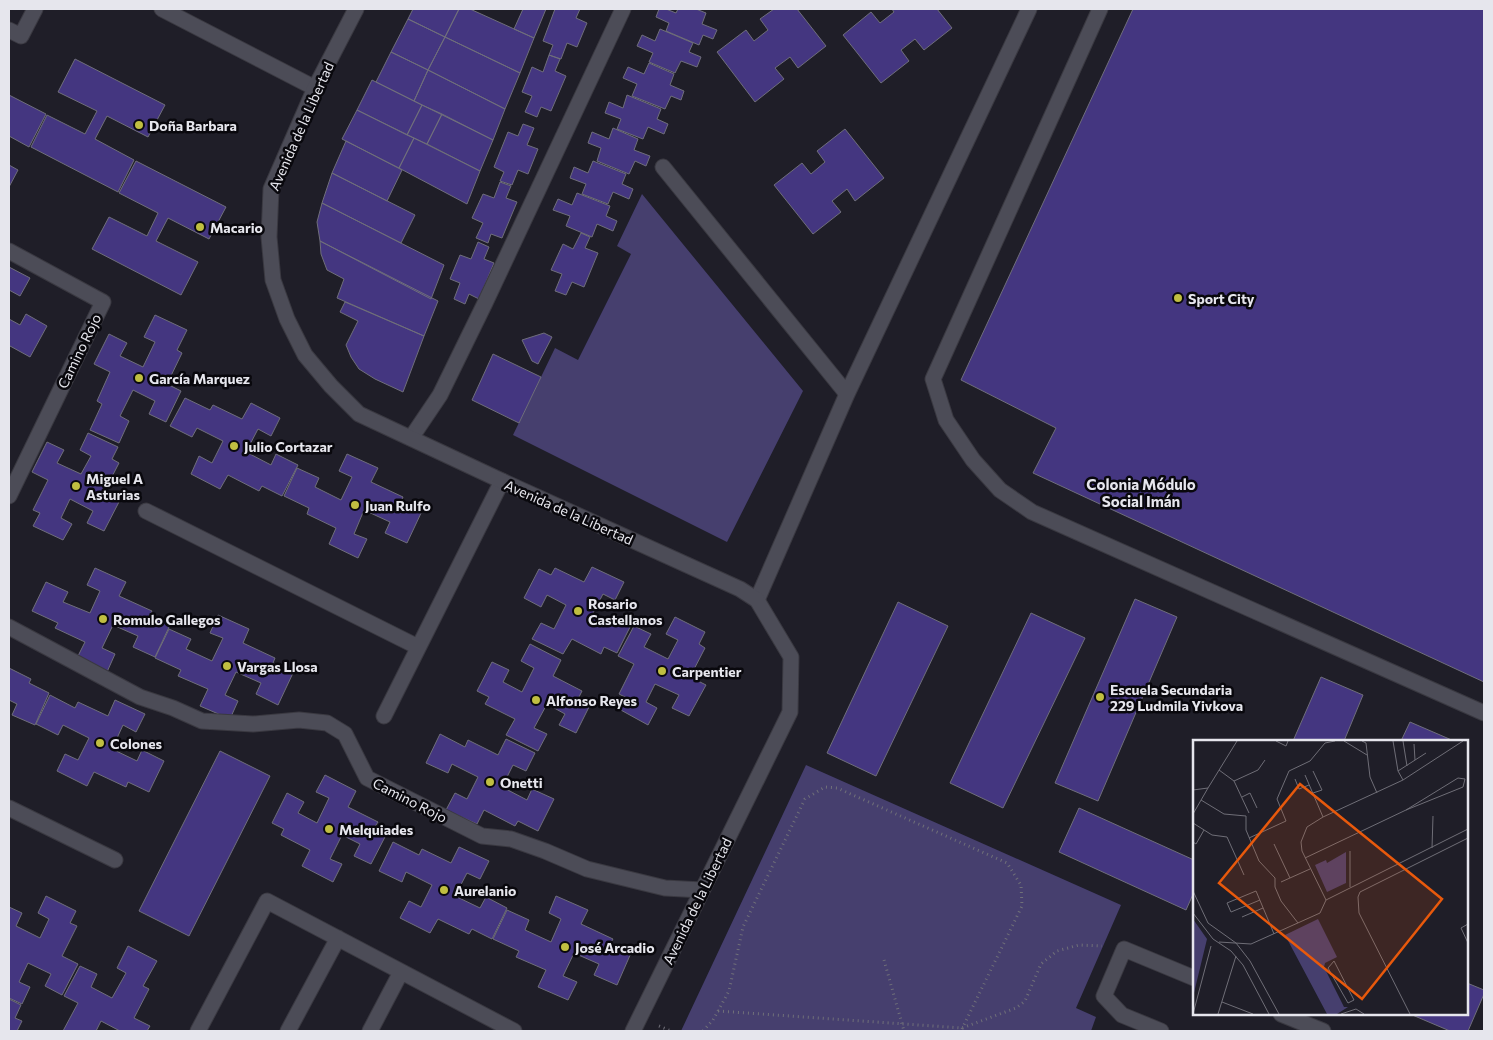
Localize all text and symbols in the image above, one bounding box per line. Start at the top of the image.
street label: Avenida de la Libertad [265,59,337,193]
place label: Doña Barbara [149,117,237,134]
marker: Doña Barbara [133,119,145,131]
place label: Macario [210,219,263,236]
marker: Macario [194,221,206,233]
place label: Sport City [1188,290,1255,307]
marker: Sport City [1172,292,1184,304]
street label: Camino Rojo [54,311,104,391]
place label: García Marquez [149,370,250,387]
marker: García Marquez [133,372,145,384]
place label: Julio Cortazar [244,438,333,455]
marker: Julio Cortazar [228,440,240,452]
place label: Miguel A Asturias [86,470,143,503]
district label: Colonia Módulo Social Imán [1086,475,1196,510]
street label: Avenida de la Libertad [502,476,636,548]
marker: Miguel A Asturias [70,480,82,492]
place label: Juan Rulfo [365,497,431,514]
marker: Juan Rulfo [349,499,361,511]
place label: Rosario Castellanos [588,595,663,628]
marker: Rosario Castellanos [572,605,584,617]
place label: Romulo Gallegos [113,611,221,628]
marker: Romulo Gallegos [97,613,109,625]
place label: Vargas Llosa [237,658,318,675]
marker: Vargas Llosa [221,660,233,672]
place label: Carpentier [672,663,742,680]
marker: Carpentier [656,665,668,677]
place label: Escuela Secundaria 229 Ludmila Yivkova [1110,681,1243,714]
marker: Escuela Secundaria 229 Ludmila Yivkova [1094,691,1106,703]
place label: Alfonso Reyes [546,692,637,709]
marker: Alfonso Reyes [530,694,542,706]
place label: Colones [110,735,163,752]
marker: Colones [94,737,106,749]
inset map [1193,740,1468,1015]
street label: Camino Rojo [370,774,450,826]
place label: Onetti [500,774,543,791]
marker: Onetti [484,776,496,788]
place label: Melquiades [339,821,414,838]
marker: Melquiades [323,823,335,835]
street label: Avenida de la Libertad [659,835,735,967]
place label: Aurelanio [454,882,516,899]
marker: Aurelanio [438,884,450,896]
place label: José Arcadio [575,939,655,956]
marker: José Arcadio [559,941,571,953]

